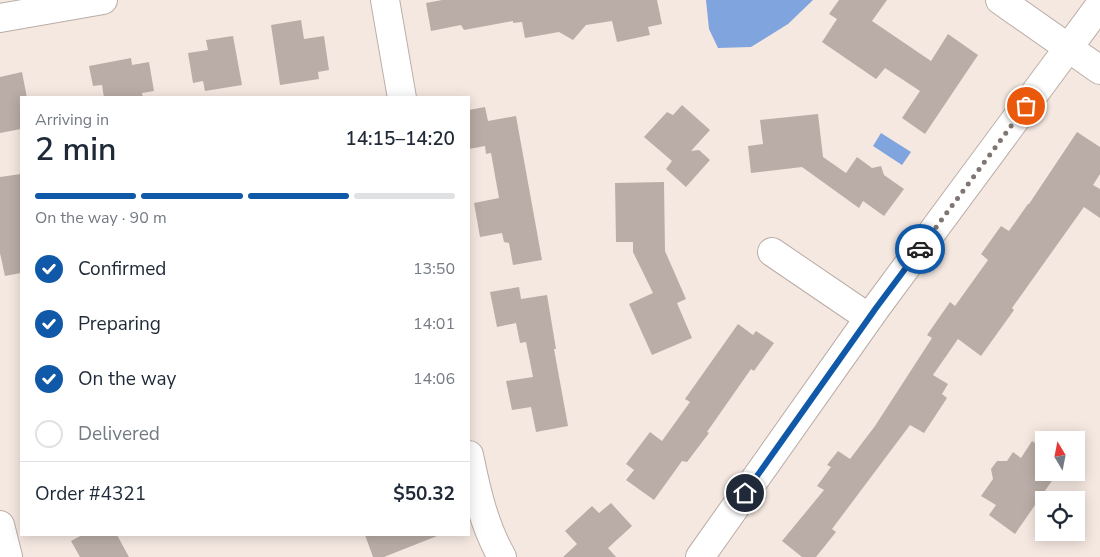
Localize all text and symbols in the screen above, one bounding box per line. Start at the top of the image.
pin [1005,85,1047,127]
icon: bag [1012,92,1040,120]
text: Arriving in [35,109,109,131]
text: 14:15–14:20 [345,126,455,152]
text: 2 min [35,128,117,171]
text: On the way · 90 m [35,207,167,229]
courier [895,224,945,274]
icon: car [906,235,934,263]
icon: check [35,255,63,283]
text: Confirmed [78,256,166,282]
text: 13:50 [413,258,455,280]
icon: check [35,310,63,338]
text: Preparing [78,311,161,337]
text: 14:01 [413,313,455,335]
icon: check [35,365,63,393]
text: On the way [78,366,176,392]
text: 14:06 [413,368,455,390]
text: Delivered [78,421,160,447]
north arrow [1035,431,1085,481]
map controls [1035,431,1085,541]
pin [724,472,766,514]
icon: home [731,479,759,507]
text: Order #4321 [35,481,146,507]
text: $50.32 [393,481,455,507]
button: locate [1035,491,1085,541]

